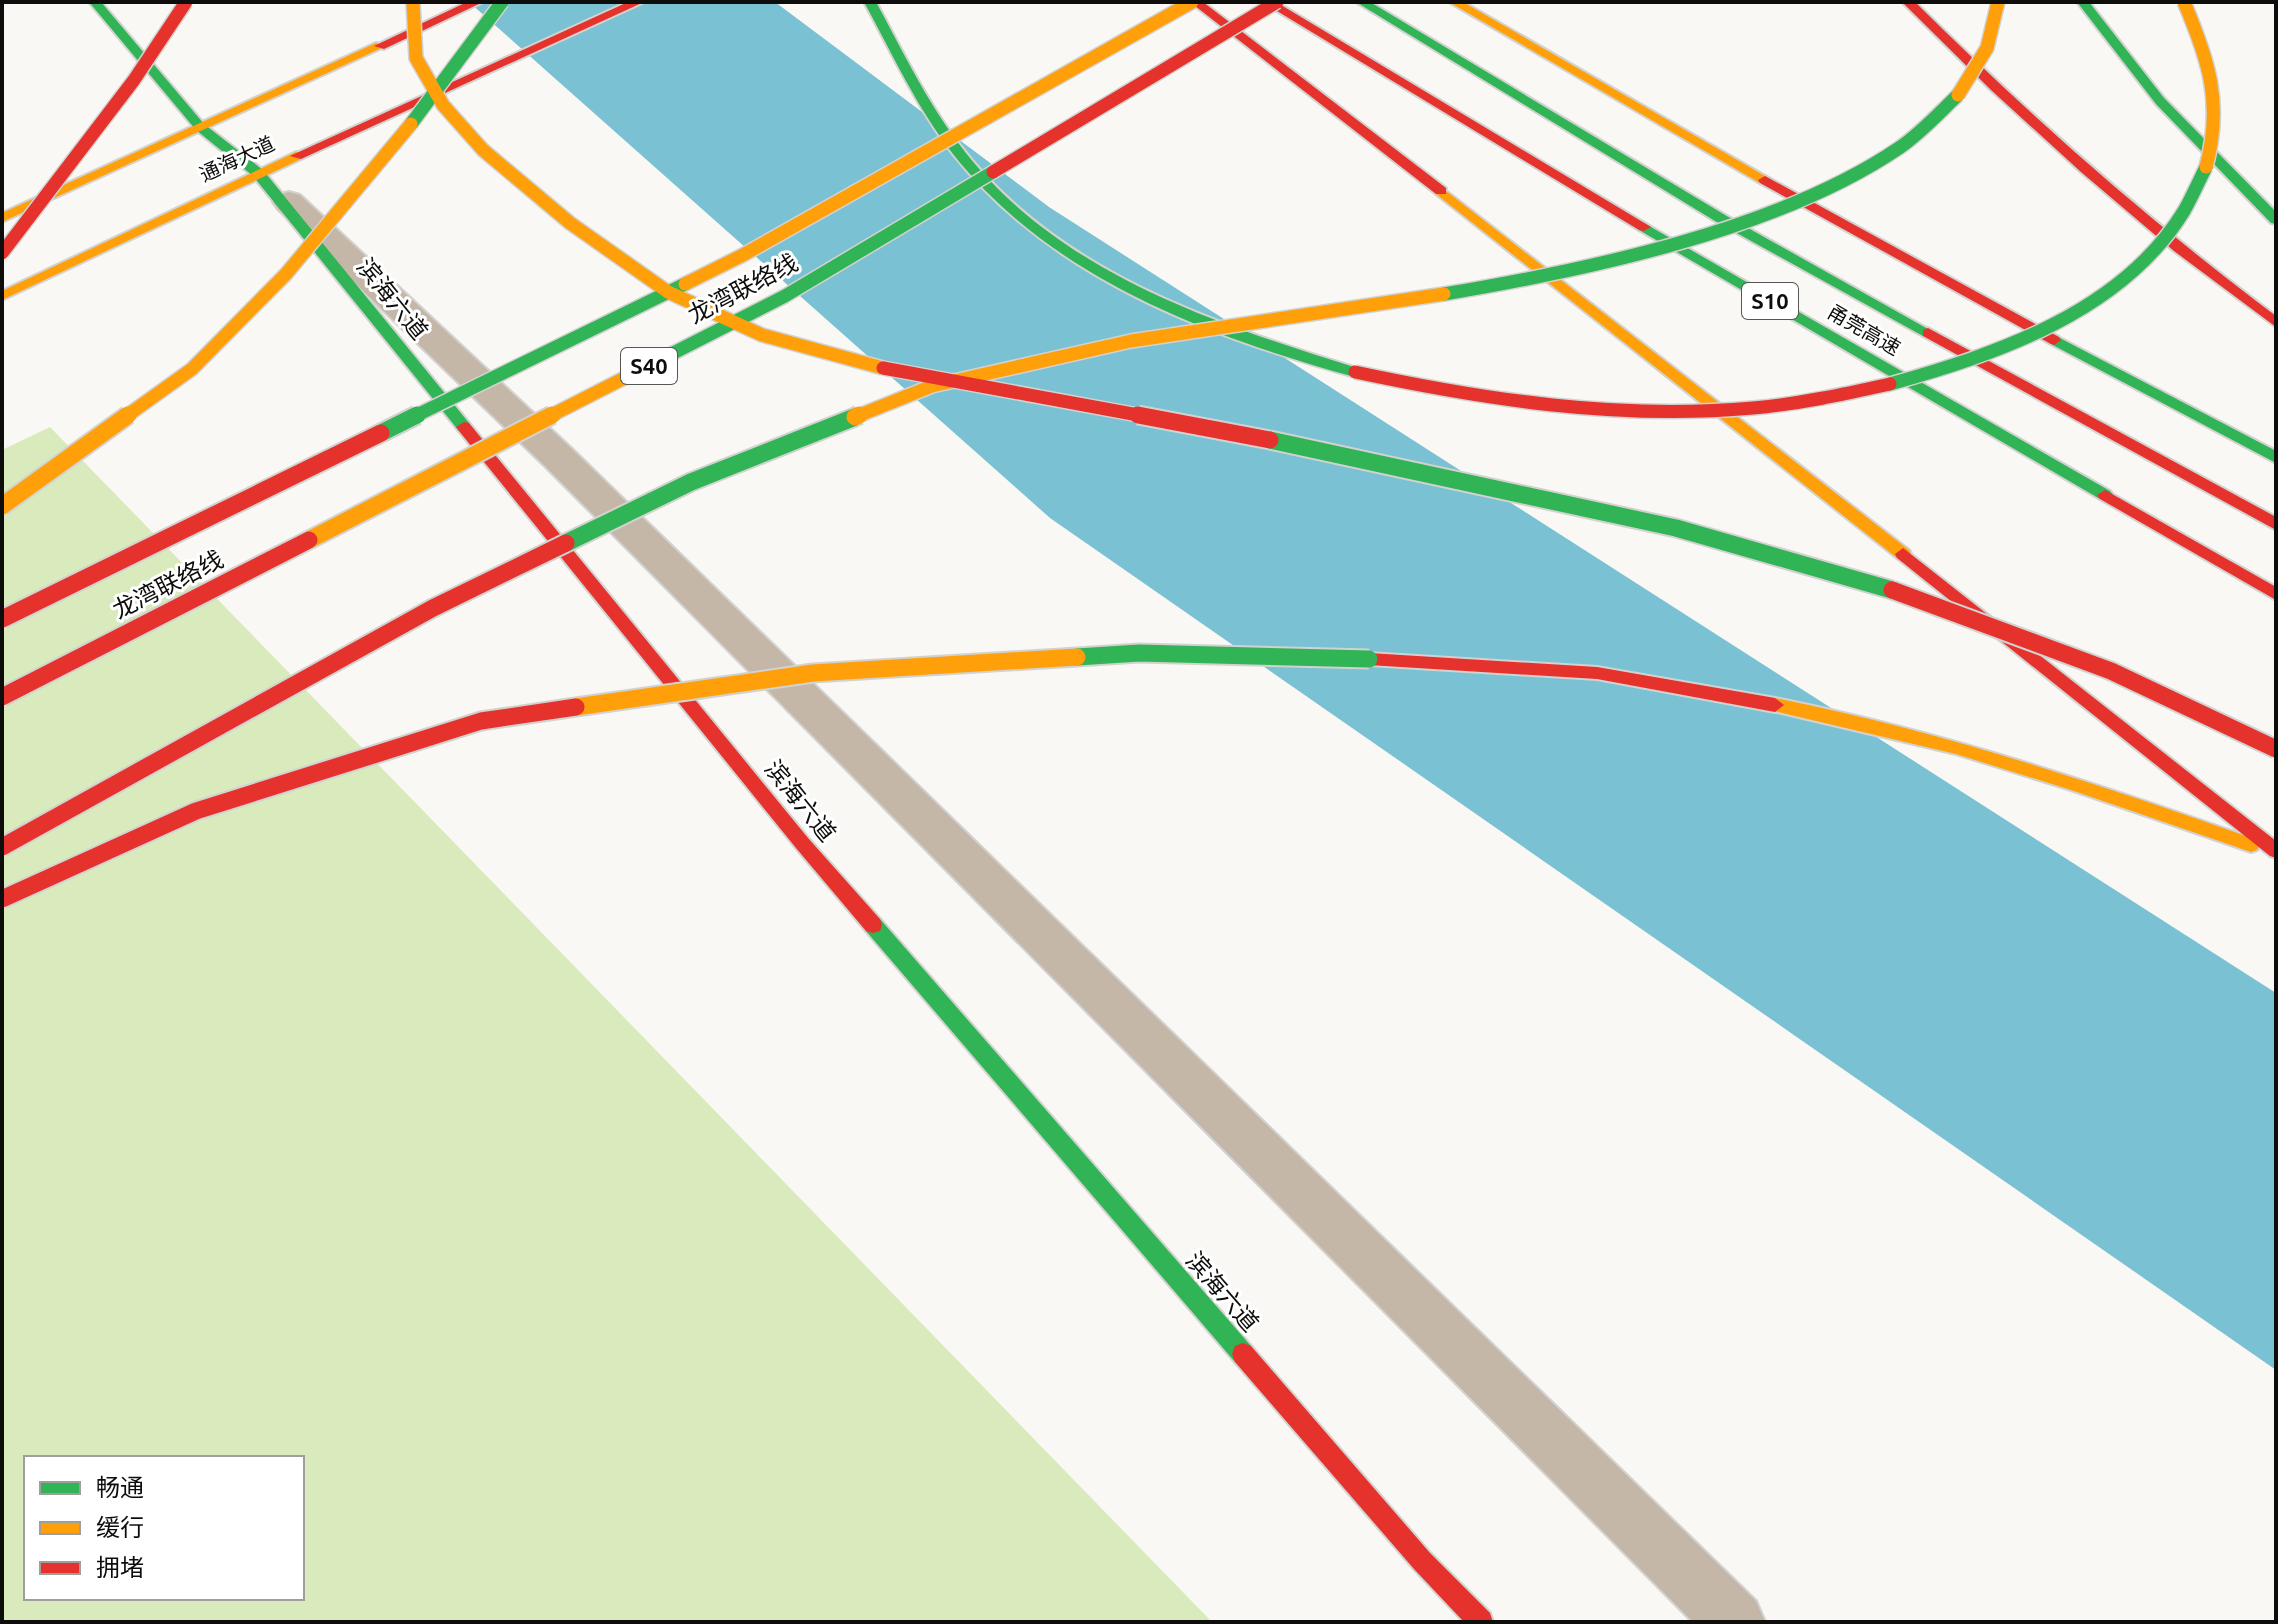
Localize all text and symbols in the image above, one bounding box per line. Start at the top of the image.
street label: 通海大道 [196,131,278,186]
street label: 龙湾联络线 [683,248,802,329]
street label: 滨海六道 [352,253,433,344]
road number: S10 [1742,283,1798,319]
street label: 甬莞高速 [1824,300,1905,360]
road number: S40 [621,348,677,384]
street label: 龙湾联络线 [108,545,227,624]
street label: 滨海六道 [760,755,841,846]
street label: 滨海六道 [1181,1247,1264,1337]
legend [24,1456,304,1600]
text: 畅通 [96,1474,144,1501]
text: 缓行 [96,1514,144,1541]
text: 拥堵 [96,1554,144,1581]

